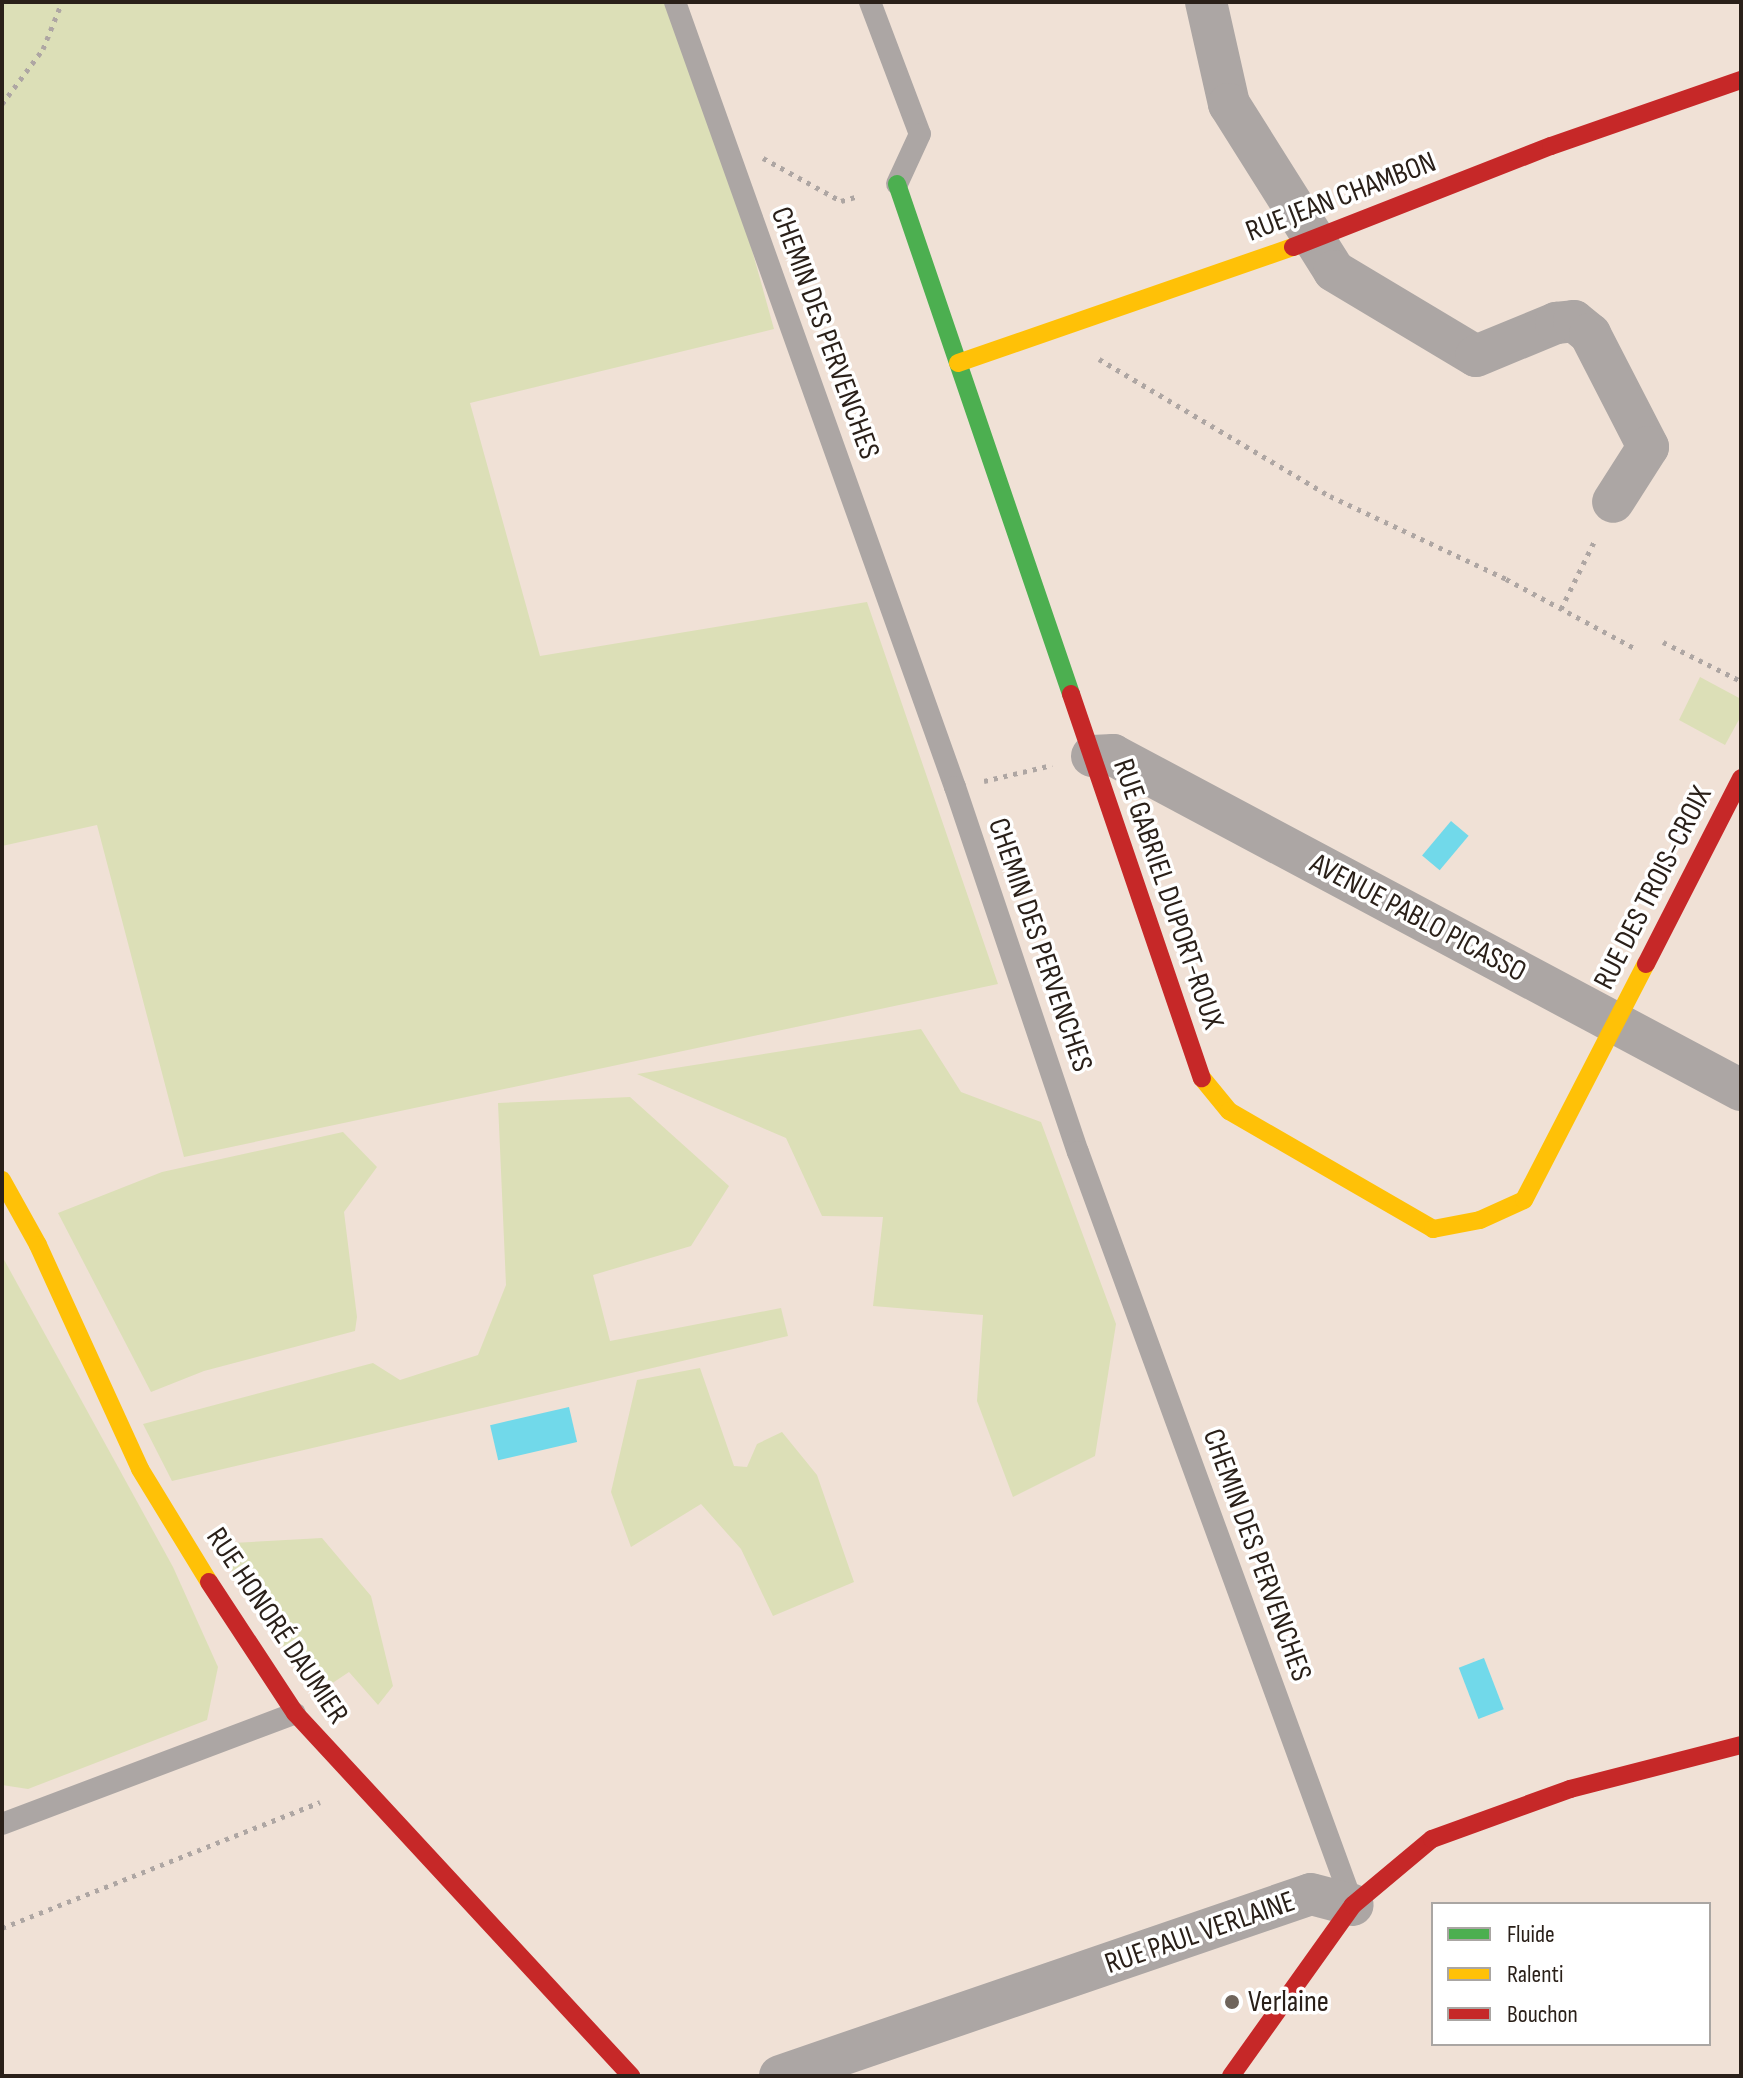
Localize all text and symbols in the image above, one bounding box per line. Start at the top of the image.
street label: RUE JEAN CHAMBON [1241,144,1441,250]
street label: CHEMIN DES PERVENCHES [763,202,887,464]
street label: RUE GABRIEL DUPORT-ROUX [1105,754,1231,1034]
street label: RUE DES TROIS-CROIX [1586,781,1720,995]
street label: CHEMIN DES PERVENCHES [980,814,1100,1076]
street label: AVENUE PABLO PICASSO [1304,846,1532,990]
street label: CHEMIN DES PERVENCHES [1195,1424,1319,1686]
street label: RUE HONORÉ DAUMIER [198,1521,356,1731]
street label: RUE PAUL VERLAINE [1100,1884,1300,1982]
legend [1431,1902,1711,2046]
text: Fluide [1507,1920,1555,1949]
text: Ralenti [1507,1960,1563,1989]
place label: Verlaine [1248,1984,1329,2020]
marker: Verlaine [1223,1993,1241,2011]
text: Bouchon [1507,2000,1578,2029]

